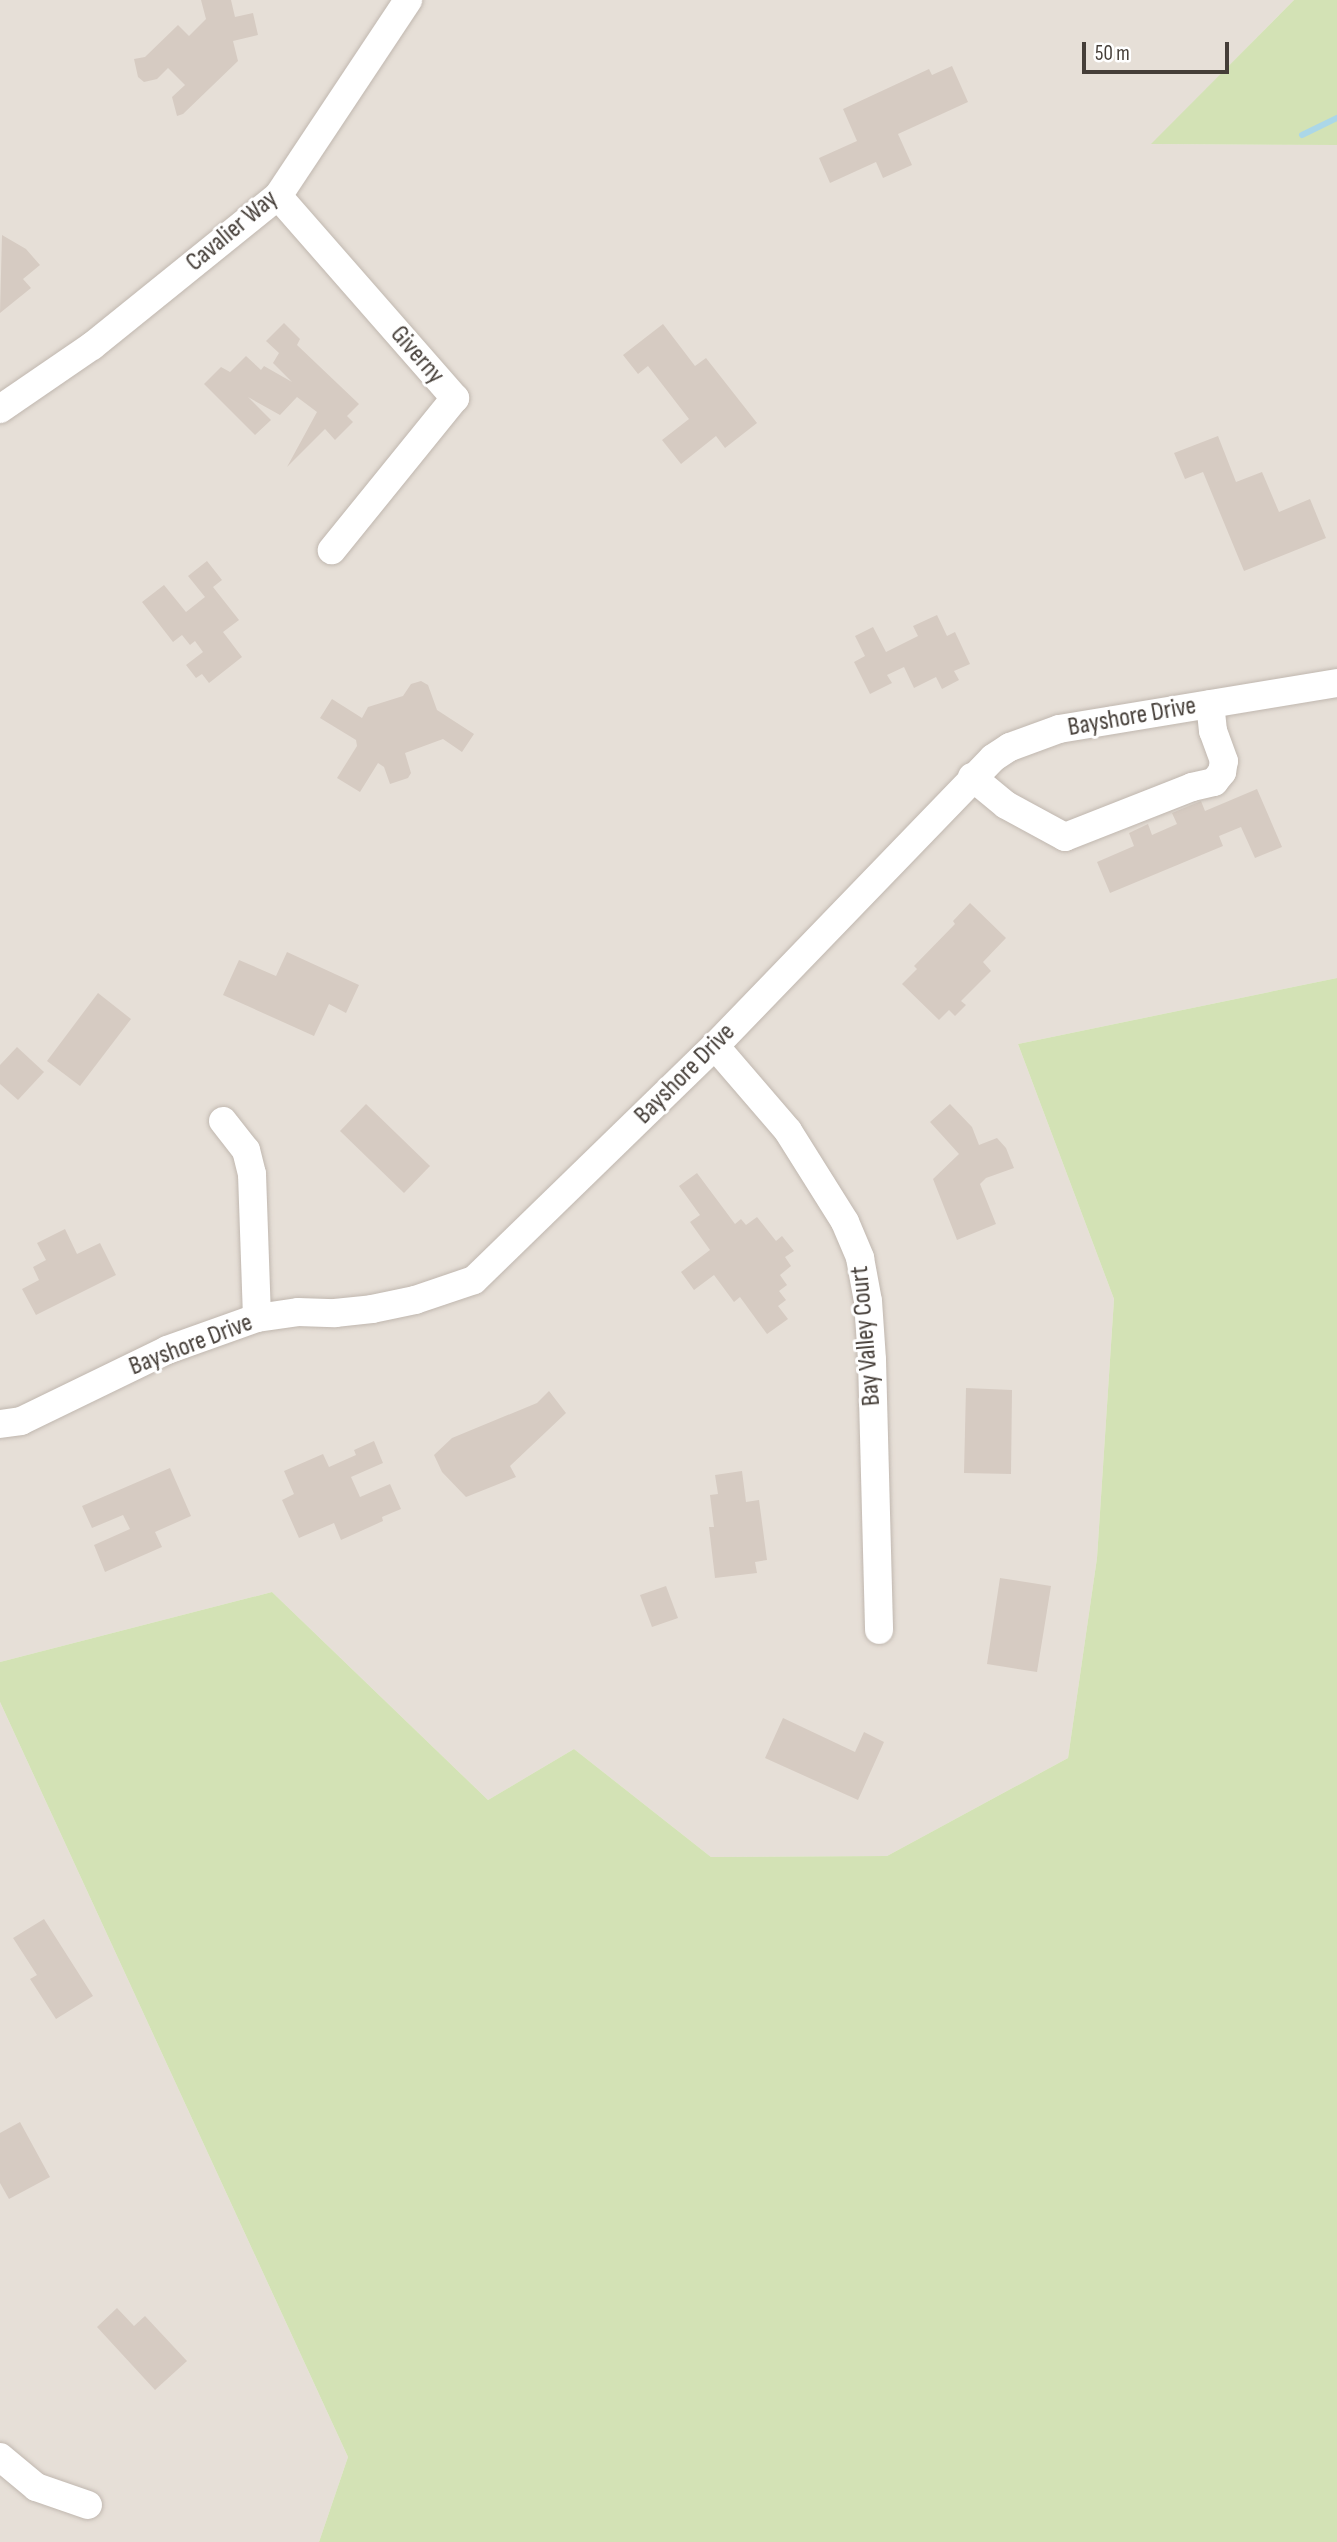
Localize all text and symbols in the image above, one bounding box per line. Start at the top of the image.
scale bar [1085,28,1232,72]
text: 50 m [1095,41,1130,66]
street label: Cavalier Way [180,184,284,278]
street label: Giverny [383,320,451,390]
street label: Bayshore Drive [1065,690,1199,744]
street label: Bayshore Drive [628,1017,742,1131]
street label: Bay Valley Court [844,1265,888,1407]
street label: Bayshore Drive [125,1307,257,1383]

